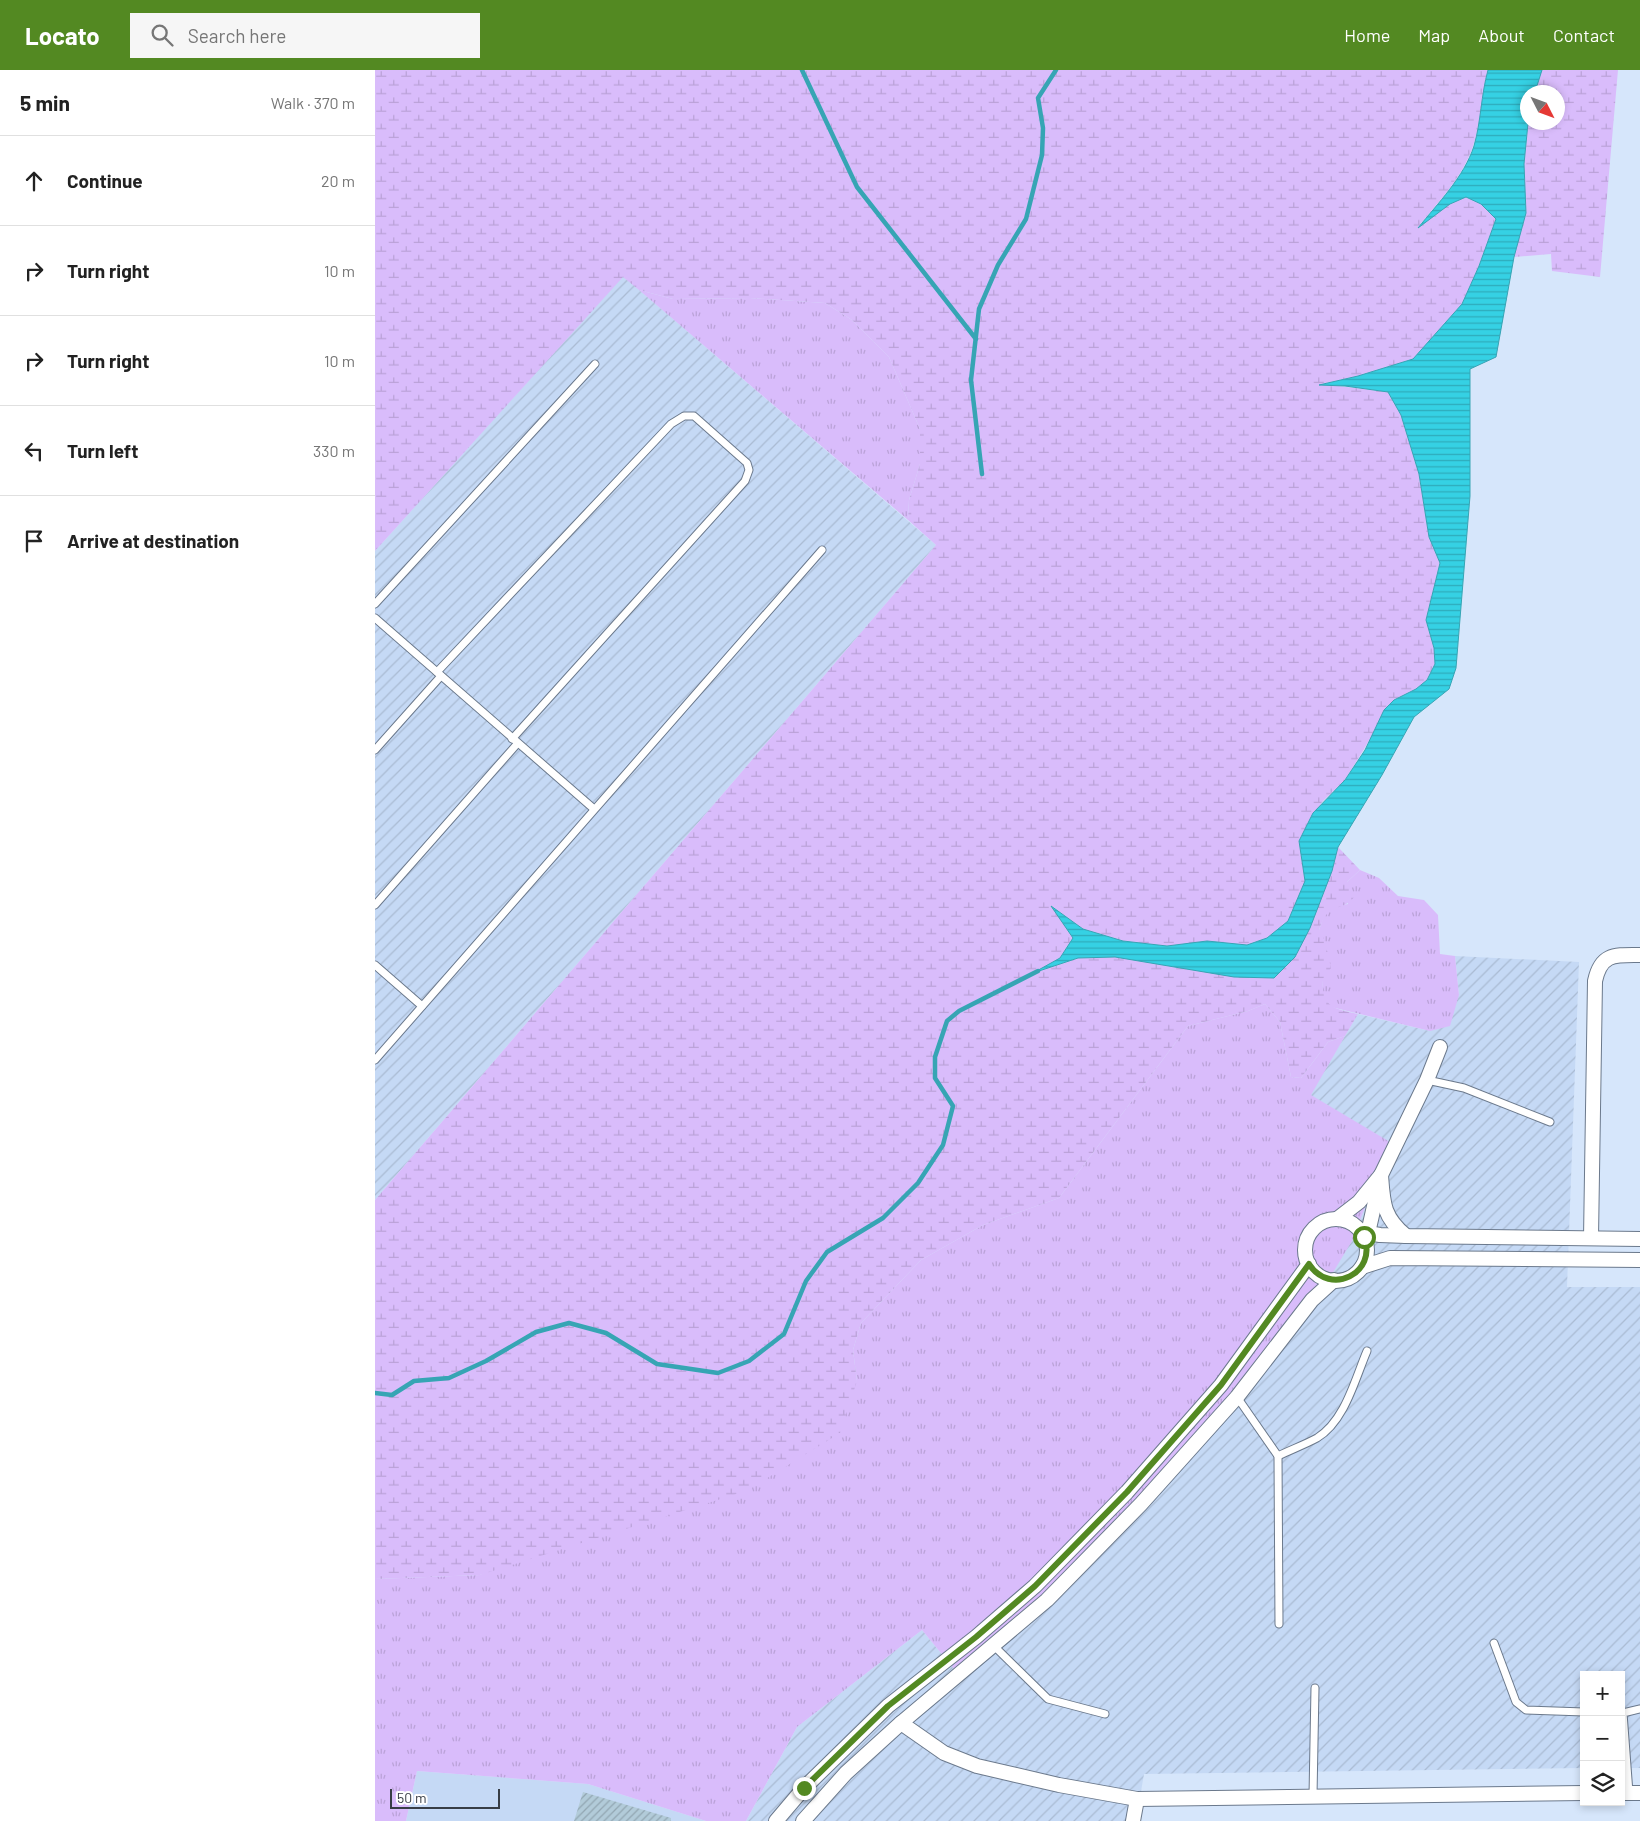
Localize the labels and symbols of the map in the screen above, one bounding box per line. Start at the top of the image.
north arrow [1520,85,1565,130]
route start [1353,1226,1376,1249]
route end [793,1777,816,1800]
scale bar [390,1786,500,1809]

